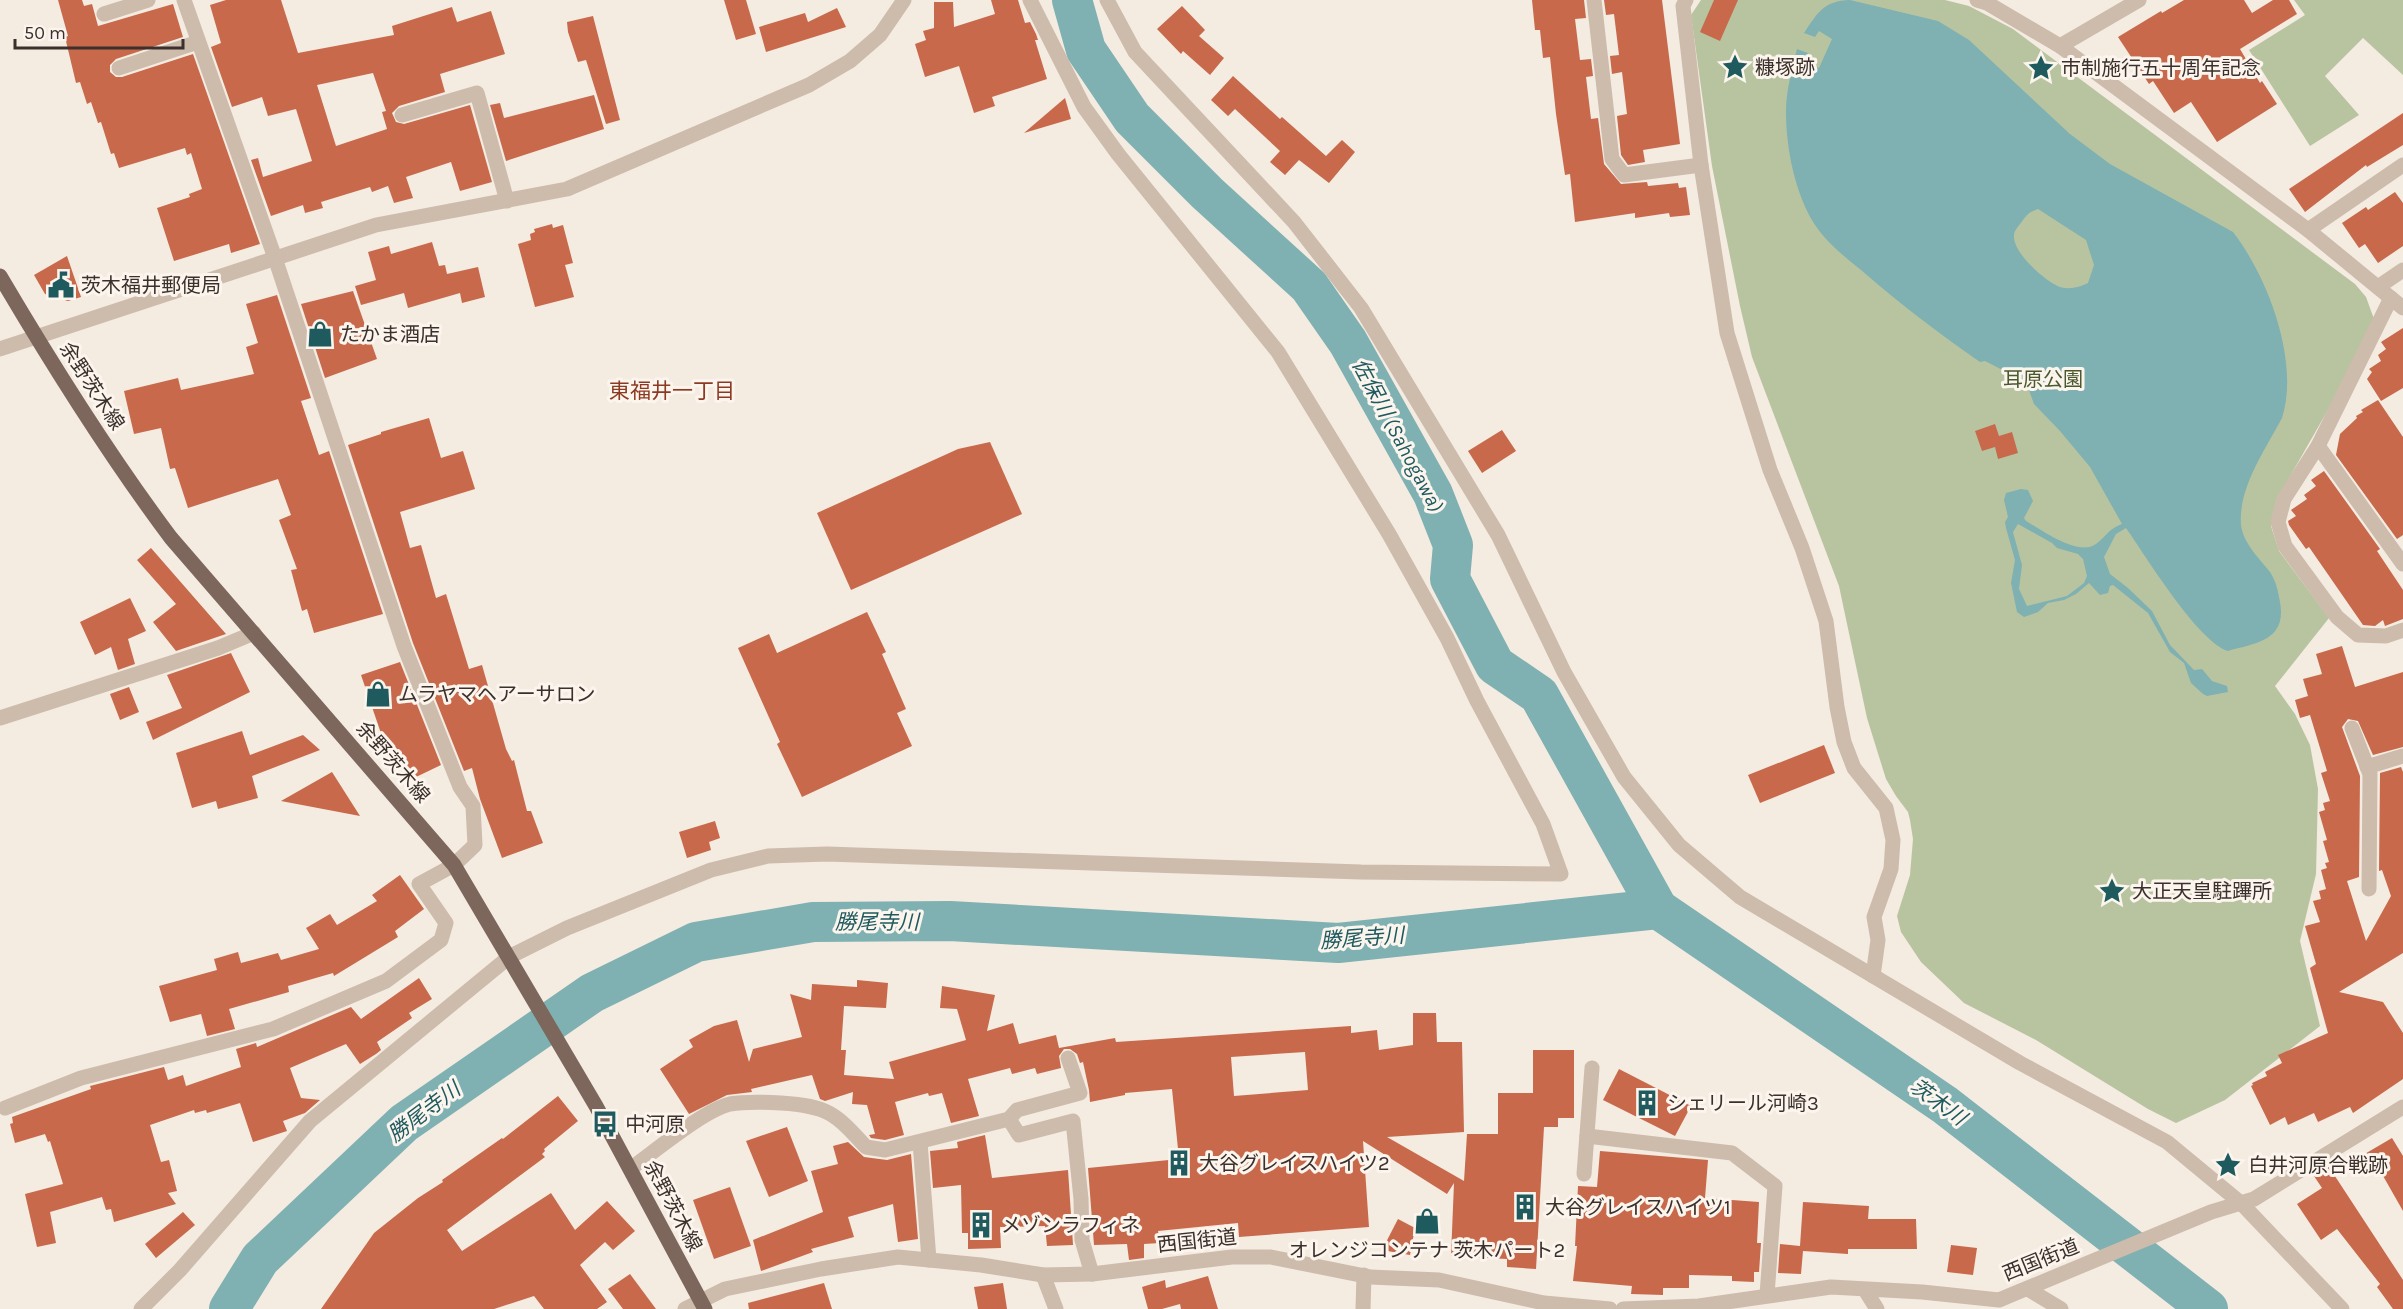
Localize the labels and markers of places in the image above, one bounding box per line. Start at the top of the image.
place icon: 糠塚跡 [1720,52,1750,82]
place icon: 市制施行五十周年記念 [2026,53,2056,83]
place label: 糠塚跡 [1755,56,1815,79]
place label: 市制施行五十周年記念 [2061,57,2261,80]
public building icon: 茨木福井郵便局 [46,270,76,300]
place label: 茨木福井郵便局 [81,274,221,297]
shop icon: たかま酒店 [305,319,335,349]
place label: たかま酒店 [340,323,440,346]
shop icon: ムラヤマヘアーサロン [363,679,393,709]
place label: ムラヤマヘアーサロン [398,683,595,706]
place icon: 大正天皇駐蹕所 [2097,876,2127,906]
place label: 大正天皇駐蹕所 [2132,880,2272,903]
building icon: シェリール河崎3 [1632,1088,1662,1118]
place label: シェリール河崎3 [1667,1092,1819,1115]
bus stop icon: 中河原 [590,1109,620,1139]
place label: 中河原 [625,1113,685,1136]
building icon: 大谷グレイスハイツ2 [1164,1148,1194,1178]
place icon: 白井河原合戦跡 [2213,1150,2243,1180]
place label: 大谷グレイスハイツ2 [1199,1152,1390,1175]
place label: 白井河原合戦跡 [2248,1154,2388,1177]
building icon: 大谷グレイスハイツ1 [1510,1192,1540,1222]
place label: 大谷グレイスハイツ1 [1545,1196,1731,1219]
shop icon: オレンジコンテナ 茨木パート2 [1412,1206,1442,1236]
building icon: メゾンラフィネ [966,1210,996,1240]
place label: メゾンラフィネ [1001,1214,1141,1237]
place label: オレンジコンテナ 茨木パート2 [1289,1239,1565,1262]

